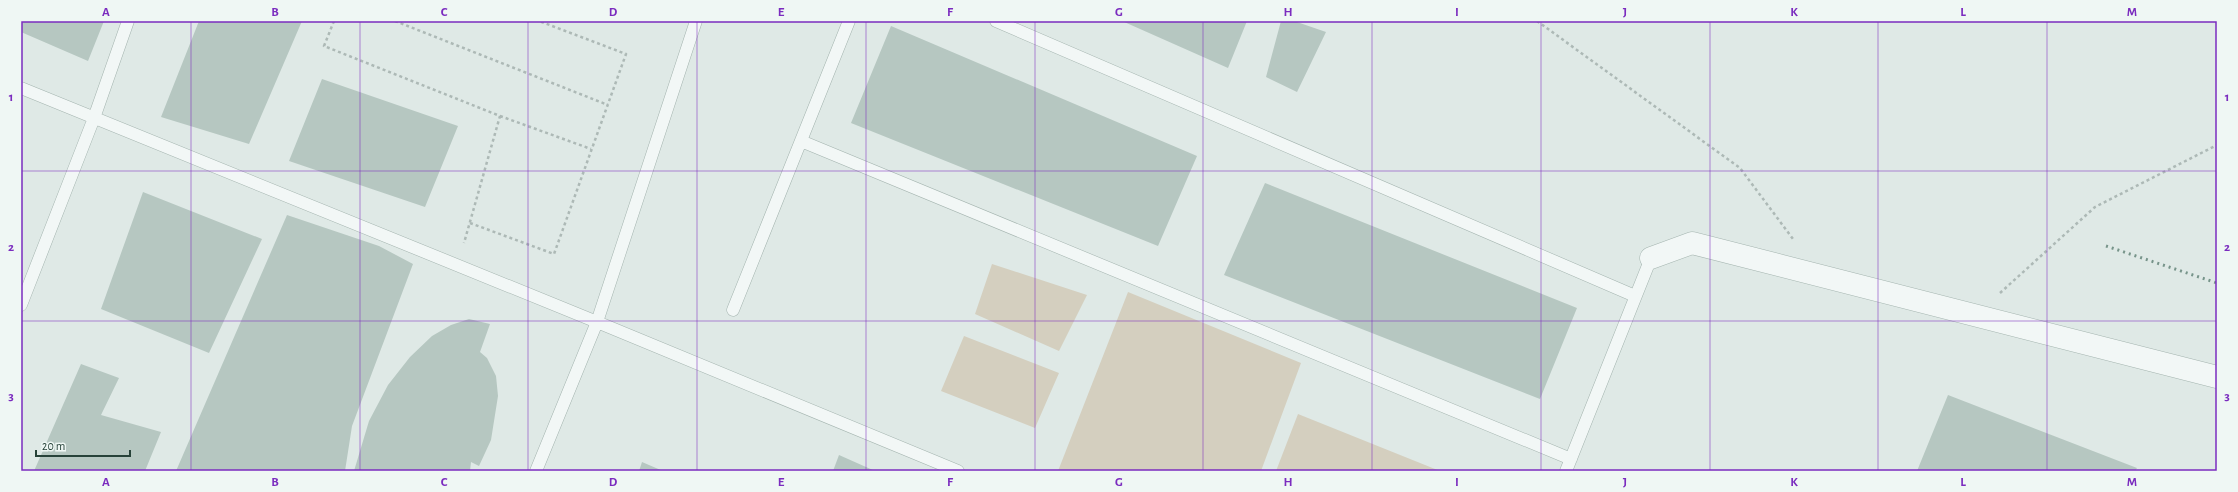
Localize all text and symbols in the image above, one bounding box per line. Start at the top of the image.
text: A [102,6,110,19]
text: B [271,6,279,19]
text: C [441,6,448,19]
text: D [609,6,618,19]
text: E [778,6,785,19]
text: F [947,6,954,19]
text: G [1115,6,1123,19]
text: H [1283,6,1293,19]
text: I [1455,6,1459,19]
text: J [1623,6,1627,19]
text: K [1790,6,1798,19]
text: L [1960,6,1966,19]
text: M [2127,6,2137,19]
text: 1 [9,91,13,104]
text: 1 [2225,91,2229,104]
text: 2 [8,241,14,254]
text: 2 [2224,241,2230,254]
text: 3 [8,390,14,403]
text: 3 [2224,390,2230,403]
scale bar [36,432,130,458]
text: 20 m [42,440,65,452]
text: A [102,476,110,489]
text: B [271,476,279,489]
text: C [441,476,448,489]
text: D [609,476,618,489]
text: E [778,476,785,489]
text: F [947,476,954,489]
text: G [1115,476,1123,489]
text: H [1283,476,1293,489]
text: I [1455,476,1459,489]
text: J [1623,476,1627,489]
text: K [1790,476,1798,489]
text: L [1960,476,1966,489]
text: M [2127,476,2137,489]

